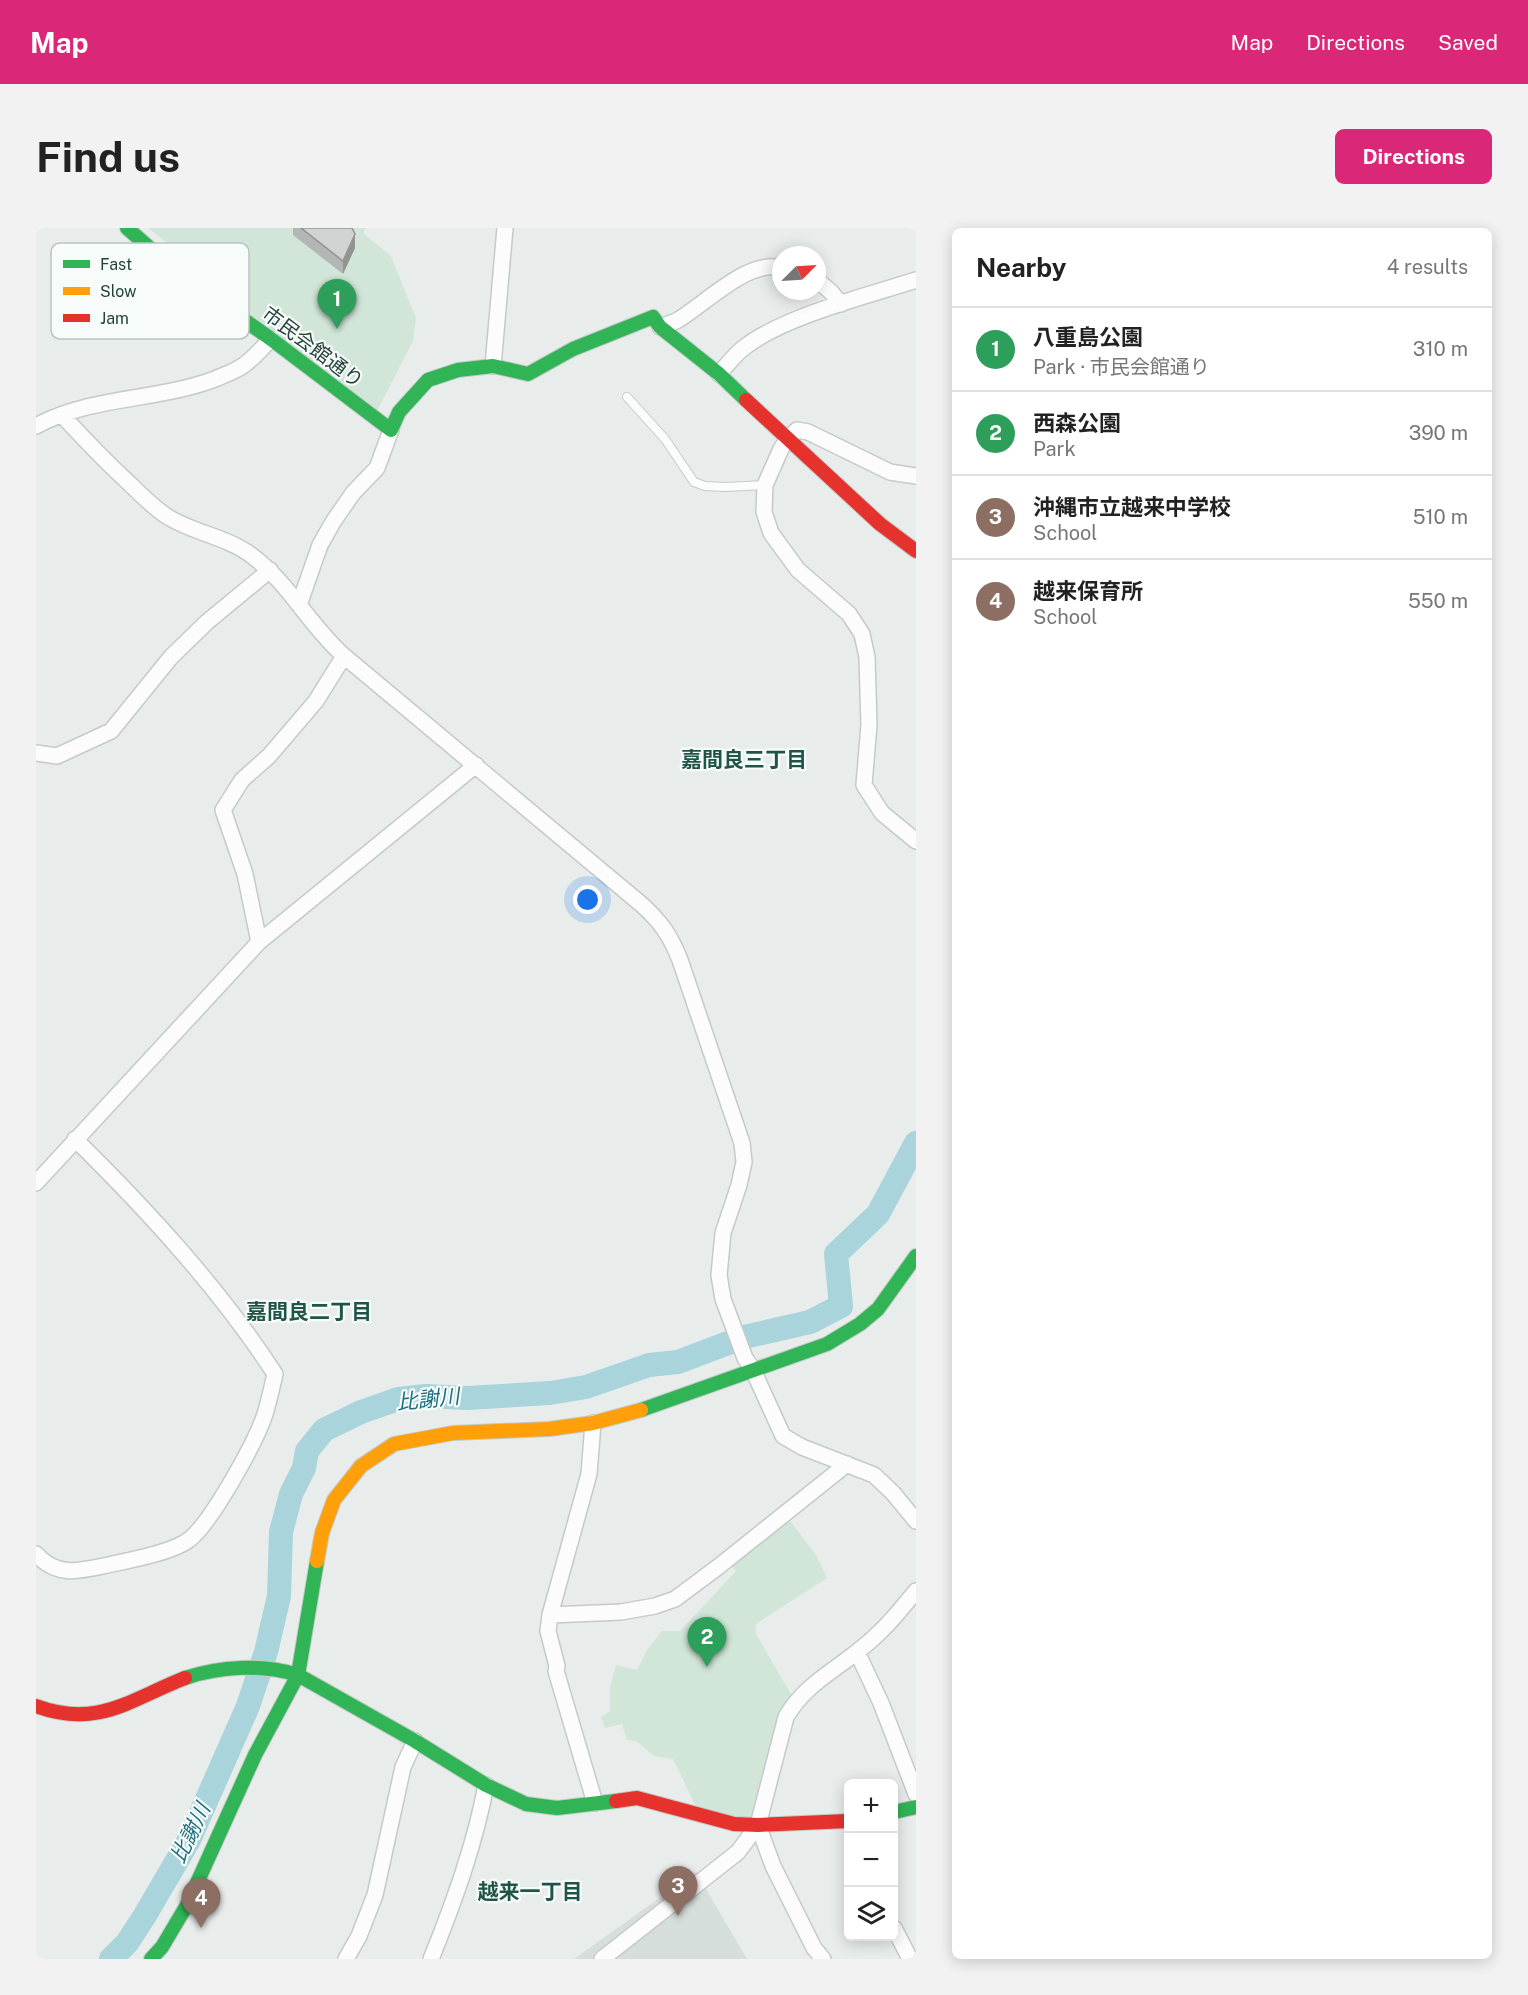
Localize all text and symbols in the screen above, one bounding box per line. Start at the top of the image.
text: Map [30,26,89,59]
text: Map [1231,30,1273,55]
text: Directions [1306,30,1405,55]
text: Saved [1438,30,1498,55]
button: Directions [1335,129,1492,184]
text: Find us [36,132,180,181]
legend [51,243,249,339]
north arrow [772,246,826,300]
text: Nearby [976,252,1066,283]
text: Fast [100,255,132,274]
text: 4 results [1387,255,1468,279]
pin: 1 [318,279,356,329]
text: Slow [100,282,137,301]
street label: 市民会館通り [258,301,368,393]
text: Jam [100,309,129,328]
text: 八重島公園 [1033,324,1143,350]
text: 1 [991,337,1000,361]
text: 310 m [1413,337,1468,361]
text: Park · 市民会館通り [1033,355,1210,379]
text: 西森公園 [1033,410,1121,436]
text: 2 [989,421,1002,445]
text: 390 m [1409,421,1468,445]
text: Park [1033,437,1076,461]
text: 沖縄市立越来中学校 [1033,494,1231,520]
text: 3 [989,505,1002,529]
text: 510 m [1413,505,1468,529]
text: School [1033,521,1097,545]
text: 越来保育所 [1033,578,1143,604]
text: 4 [989,589,1002,613]
text: 550 m [1408,589,1468,613]
text: School [1033,605,1097,629]
district label: 嘉間良三丁目 [681,747,807,772]
your location [573,885,602,914]
district label: 嘉間良二丁目 [246,1299,372,1324]
water label: 比謝川 [395,1383,463,1415]
pin: 2 [688,1618,726,1667]
map controls [844,1779,898,1941]
button: + [844,1779,898,1833]
water label: 比謝川 [165,1797,216,1867]
button: − [844,1833,898,1887]
pin: 3 [658,1866,698,1916]
pin: 4 [182,1878,220,1928]
district label: 越来一丁目 [478,1879,583,1904]
button: layers [844,1887,898,1941]

